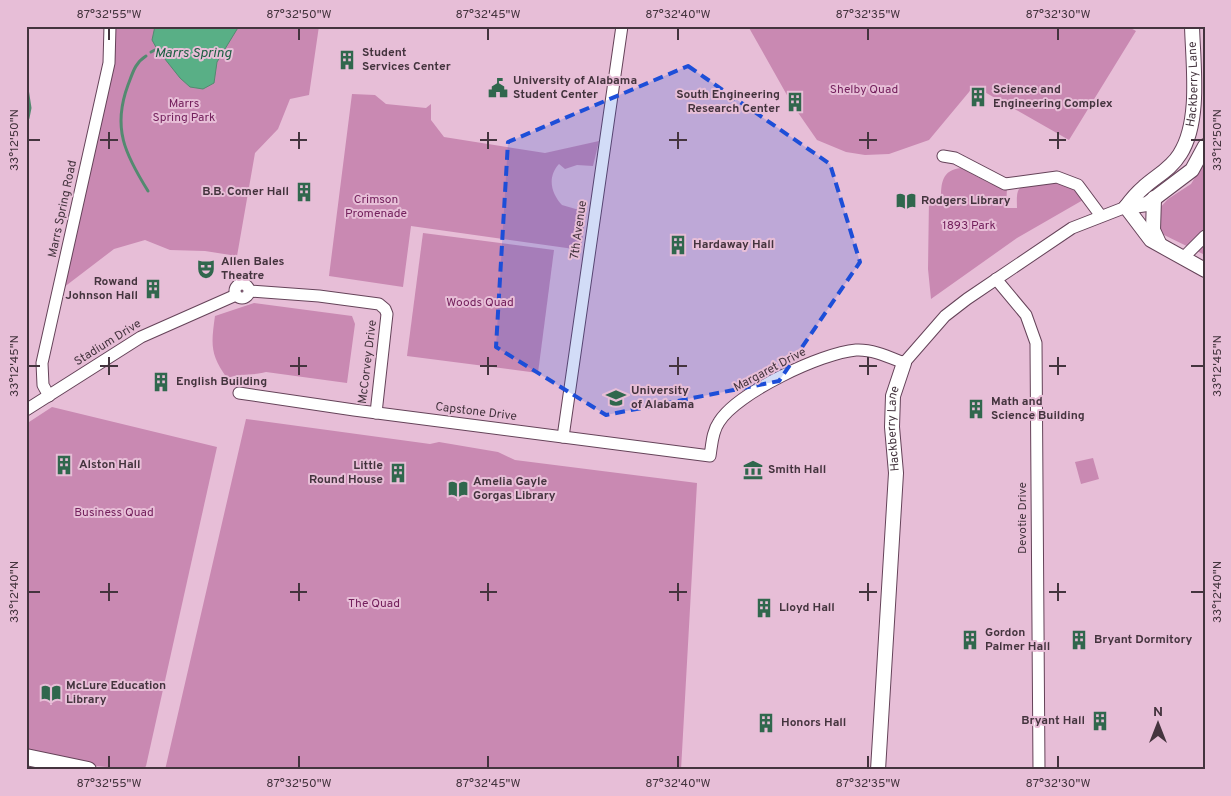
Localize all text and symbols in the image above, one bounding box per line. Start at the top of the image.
text: 87°32'55"W [76,7,142,23]
text: 87°32'50"W [266,7,332,23]
text: 87°32'45"W [455,7,521,23]
text: 87°32'40"W [645,7,711,23]
text: 87°32'35"W [836,7,900,23]
text: 87°32'30"W [1025,7,1091,23]
street label: Hackberry Lane [1183,41,1202,128]
water label: Marrs Spring [154,45,232,62]
place label: Student Services Center [362,45,451,75]
building icon: Student Services Center [336,49,358,71]
place label: University of Alabama Student Center [513,73,637,103]
public building icon: University of Alabama Student Center [487,77,509,99]
park label: Shelby Quad [830,82,898,98]
place label: Science and Engineering Complex [993,82,1113,112]
building icon: Science and Engineering Complex [967,86,989,108]
place label: South Engineering Research Center [676,87,780,117]
building icon: South Engineering Research Center [784,91,806,113]
park label: Marrs Spring Park [153,96,215,126]
text: 33°12'50"N [7,109,23,171]
text: 33°12'50"N [1210,109,1226,171]
street label: Marrs Spring Road [45,159,81,259]
building icon: B.B. Comer Hall [293,181,315,203]
place label: B.B. Comer Hall [202,184,289,200]
library icon: Rodgers Library [895,190,917,212]
park label: Crimson Promenade [345,192,407,222]
place label: Rodgers Library [921,193,1011,209]
street label: 7th Avenue [567,199,591,261]
park label: 1893 Park [942,218,996,234]
building icon: Hardaway Hall [667,234,689,256]
place label: Hardaway Hall [693,237,774,253]
place label: Allen Bales Theatre [221,254,285,284]
theatre icon: Allen Bales Theatre [195,258,217,280]
place label: Rowand Johnson Hall [65,274,138,304]
building icon: Rowand Johnson Hall [142,278,164,300]
park label: Woods Quad [446,295,514,311]
street label: Stadium Drive [72,316,144,370]
street label: McCorvey Drive [355,319,381,405]
text: 33°12'45"N [7,335,23,397]
text: 33°12'45"N [1210,335,1226,397]
street label: Margaret Drive [731,344,809,396]
building icon: English Building [150,371,172,393]
place label: English Building [176,374,267,390]
place label: University of Alabama [631,383,694,413]
street label: Hackberry Lane [884,384,904,472]
school or university icon: University of Alabama [605,387,627,409]
place label: Math and Science Building [991,394,1085,424]
building icon: Math and Science Building [965,398,987,420]
street label: Capstone Drive [434,399,518,425]
building icon: Alston Hall [53,454,75,476]
place label: Alston Hall [79,457,141,473]
place label: Little Round House [309,458,383,488]
museum icon: Smith Hall [742,459,764,481]
building icon: Little Round House [387,462,409,484]
place label: Smith Hall [768,462,826,478]
place label: Amelia Gayle Gorgas Library [473,474,556,504]
library icon: Amelia Gayle Gorgas Library [447,478,469,500]
street label: Devotie Drive [1015,482,1031,554]
park label: Business Quad [74,505,154,521]
text: 33°12'40"N [7,561,23,623]
text: 33°12'40"N [1210,561,1226,623]
park label: The Quad [348,596,400,612]
building icon: Lloyd Hall [753,597,775,619]
place label: Lloyd Hall [779,600,835,616]
place label: Gordon Palmer Hall [985,625,1050,655]
building icon: Gordon Palmer Hall [959,629,981,651]
building icon: Bryant Dormitory [1068,629,1090,651]
place label: Bryant Dormitory [1094,632,1193,648]
place label: McLure Education Library [66,678,166,708]
library icon: McLure Education Library [40,682,62,704]
north arrow [1134,698,1184,748]
text: N [1153,704,1163,721]
building icon: Bryant Hall [1089,710,1111,732]
building icon: Honors Hall [755,712,777,734]
place label: Bryant Hall [1021,713,1085,729]
place label: Honors Hall [781,715,846,731]
text: 87°32'55"W [76,776,142,792]
text: 87°32'50"W [266,776,332,792]
text: 87°32'45"W [455,776,521,792]
text: 87°32'40"W [645,776,711,792]
text: 87°32'35"W [836,776,900,792]
text: 87°32'30"W [1025,776,1091,792]

